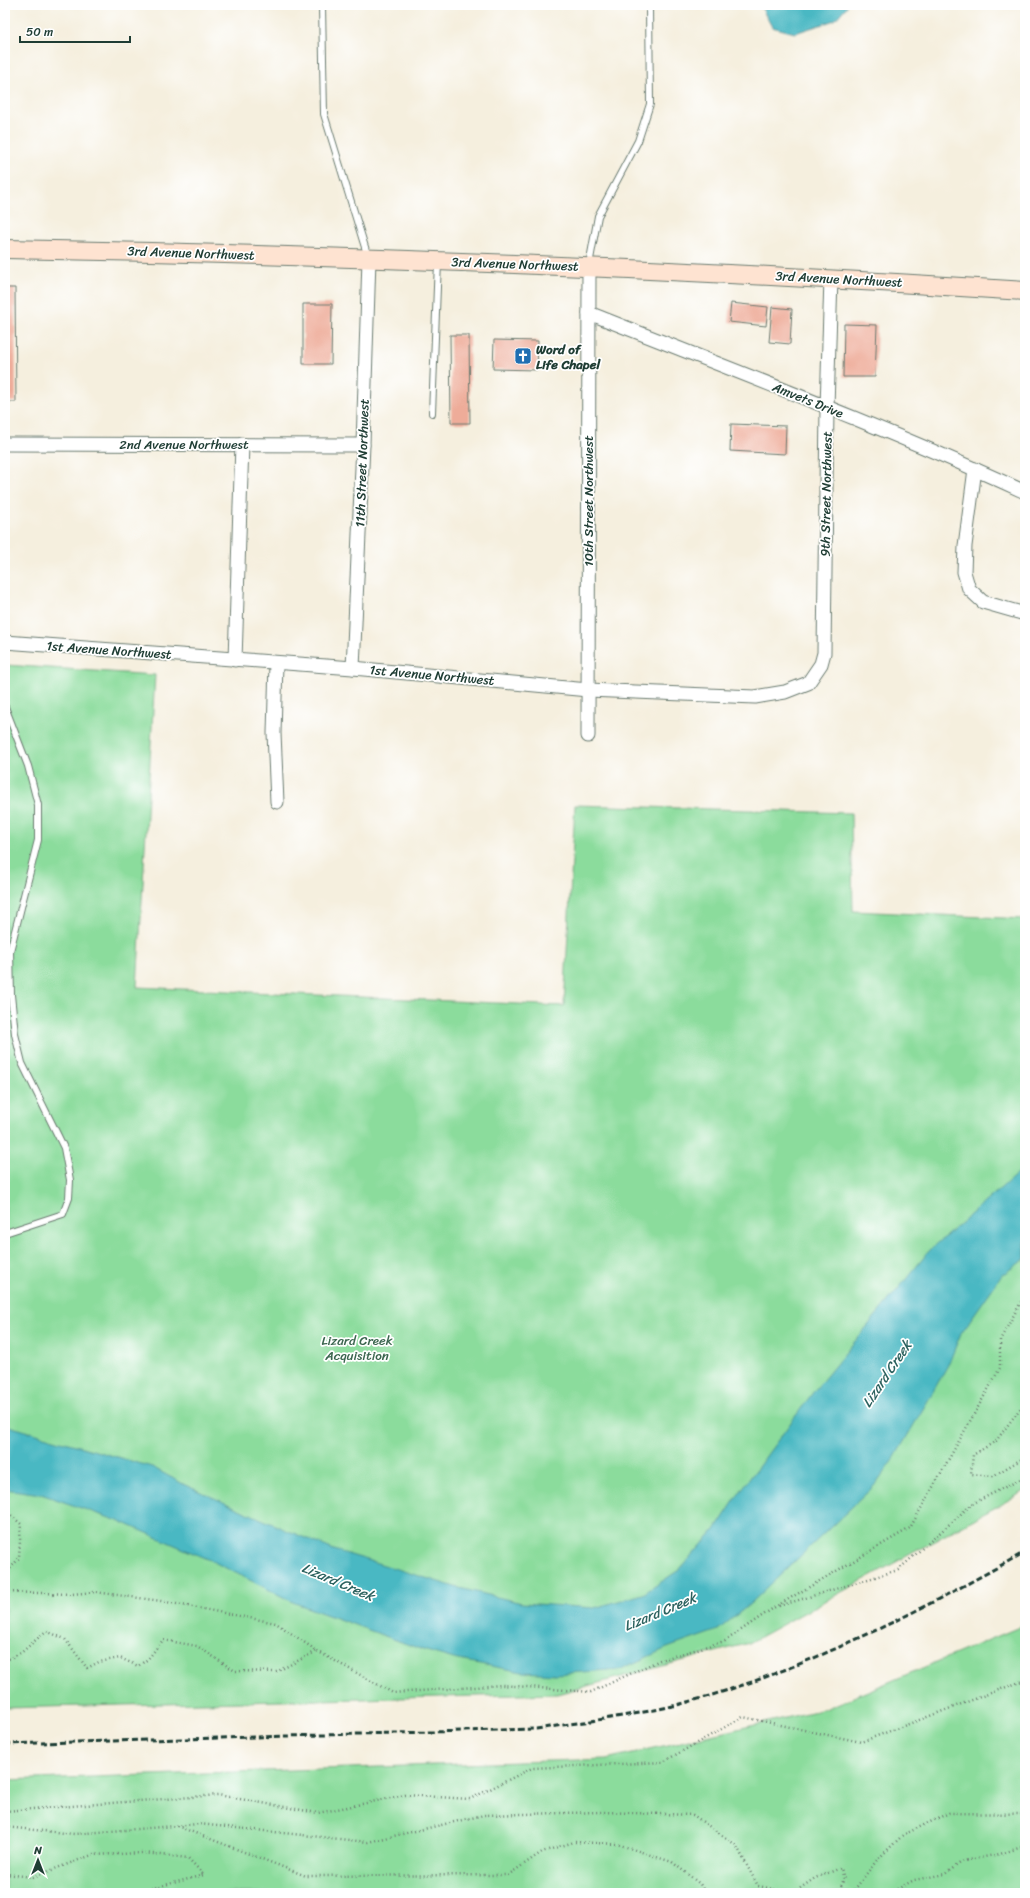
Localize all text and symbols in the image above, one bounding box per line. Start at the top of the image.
scale bar [20,18,130,44]
text: 50 m [26,21,53,43]
street label: 3rd Avenue Northwest [127,239,255,267]
street label: 3rd Avenue Northwest [451,250,579,278]
street label: 3rd Avenue Northwest [775,264,903,294]
place label: Word of Life Chapel [536,338,601,376]
church icon: Word of Life Chapel [513,346,533,366]
street label: Amvets Drive [768,375,847,425]
street label: 11th Street Northwest [348,398,376,528]
street label: 9th Street Northwest [813,431,839,557]
street label: 2nd Avenue Northwest [119,433,249,456]
street label: 10th Street Northwest [577,435,600,567]
street label: 1st Avenue Northwest [46,634,173,666]
street label: 1st Avenue Northwest [369,658,496,692]
park label: Lizard Creek Acquisition [321,1329,393,1367]
water label: Lizard Creek [855,1334,920,1413]
water label: Lizard Creek [298,1556,380,1609]
water label: Lizard Creek [620,1585,702,1638]
north arrow [18,1840,58,1880]
text: N [33,1841,42,1860]

